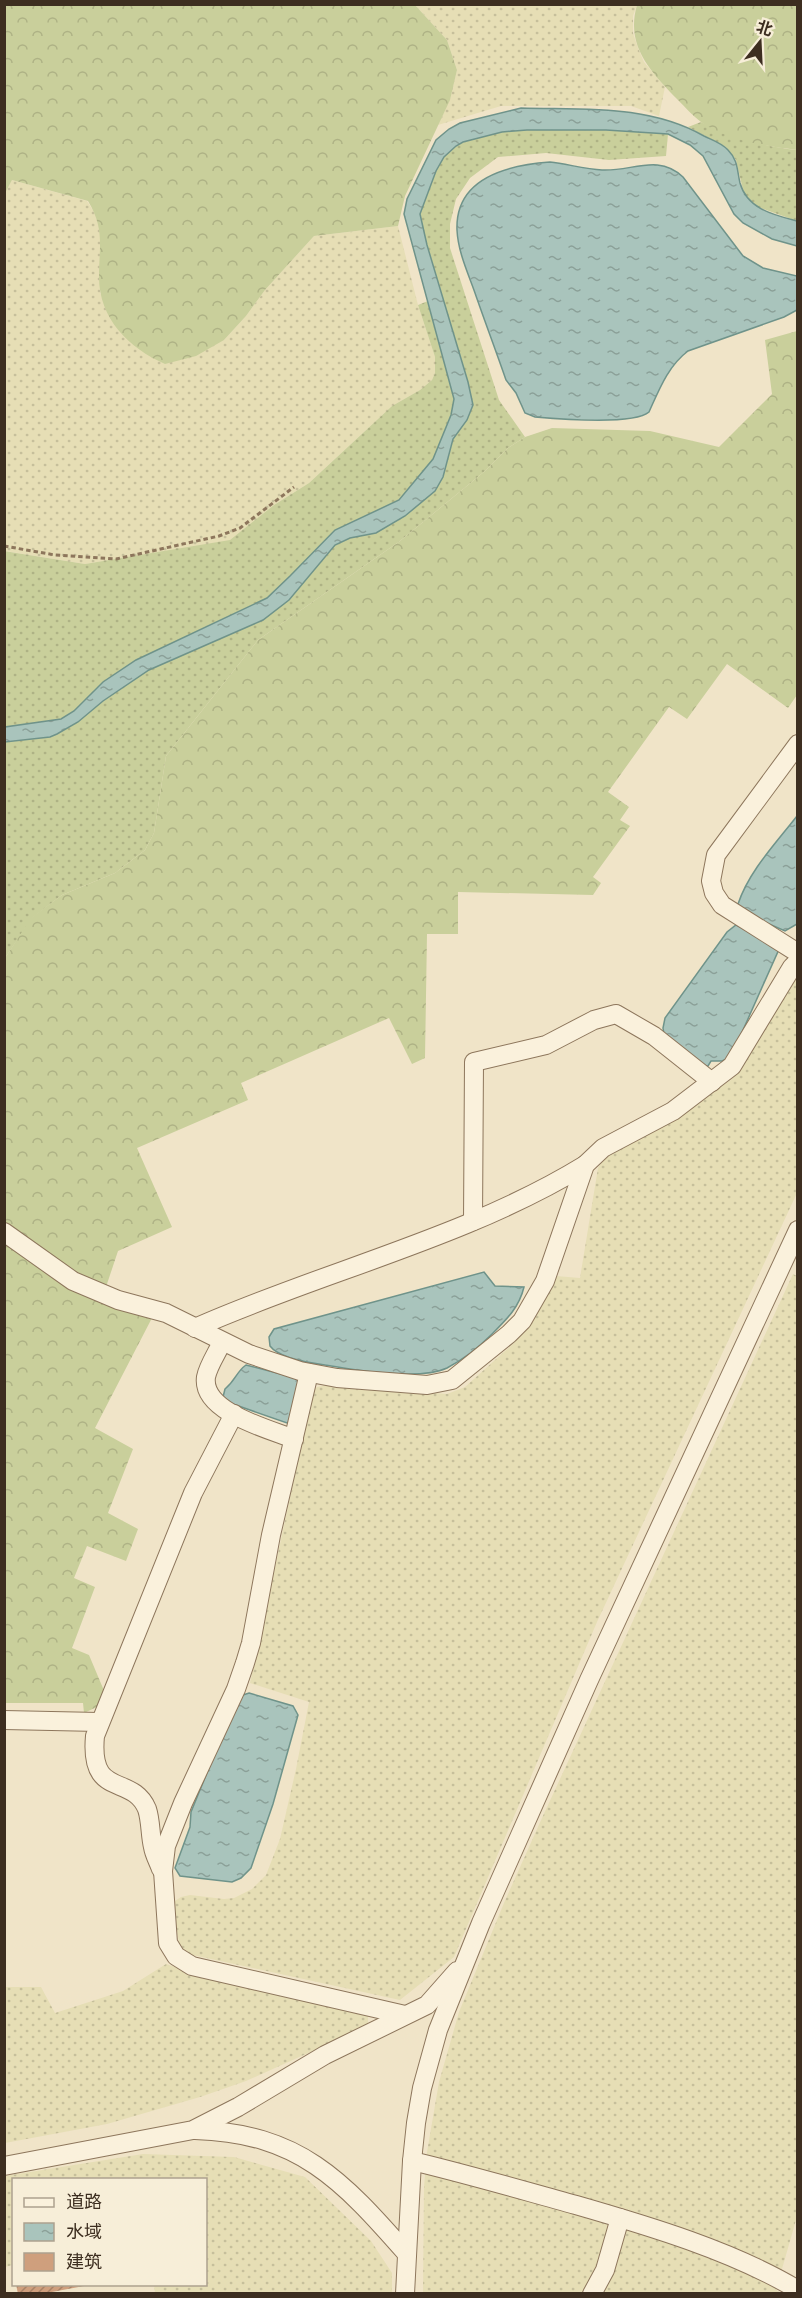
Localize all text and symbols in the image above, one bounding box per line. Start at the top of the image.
north arrow [730,12,790,72]
text: 北 [754,15,776,40]
legend [12,2178,207,2286]
text: 道路 [66,2189,102,2213]
text: 水域 [66,2219,102,2243]
text: 建筑 [66,2249,102,2273]

